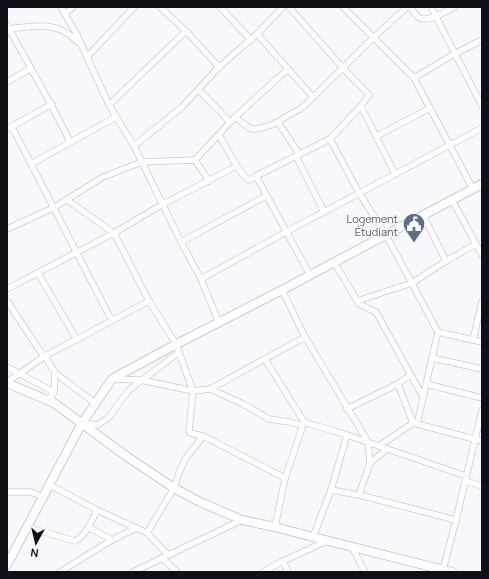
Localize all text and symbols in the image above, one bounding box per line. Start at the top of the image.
place label: Logement Étudiant [347,211,398,239]
public building icon: Logement Étudiant [401,211,427,244]
north arrow [16,523,56,563]
text: N [29,545,39,561]

